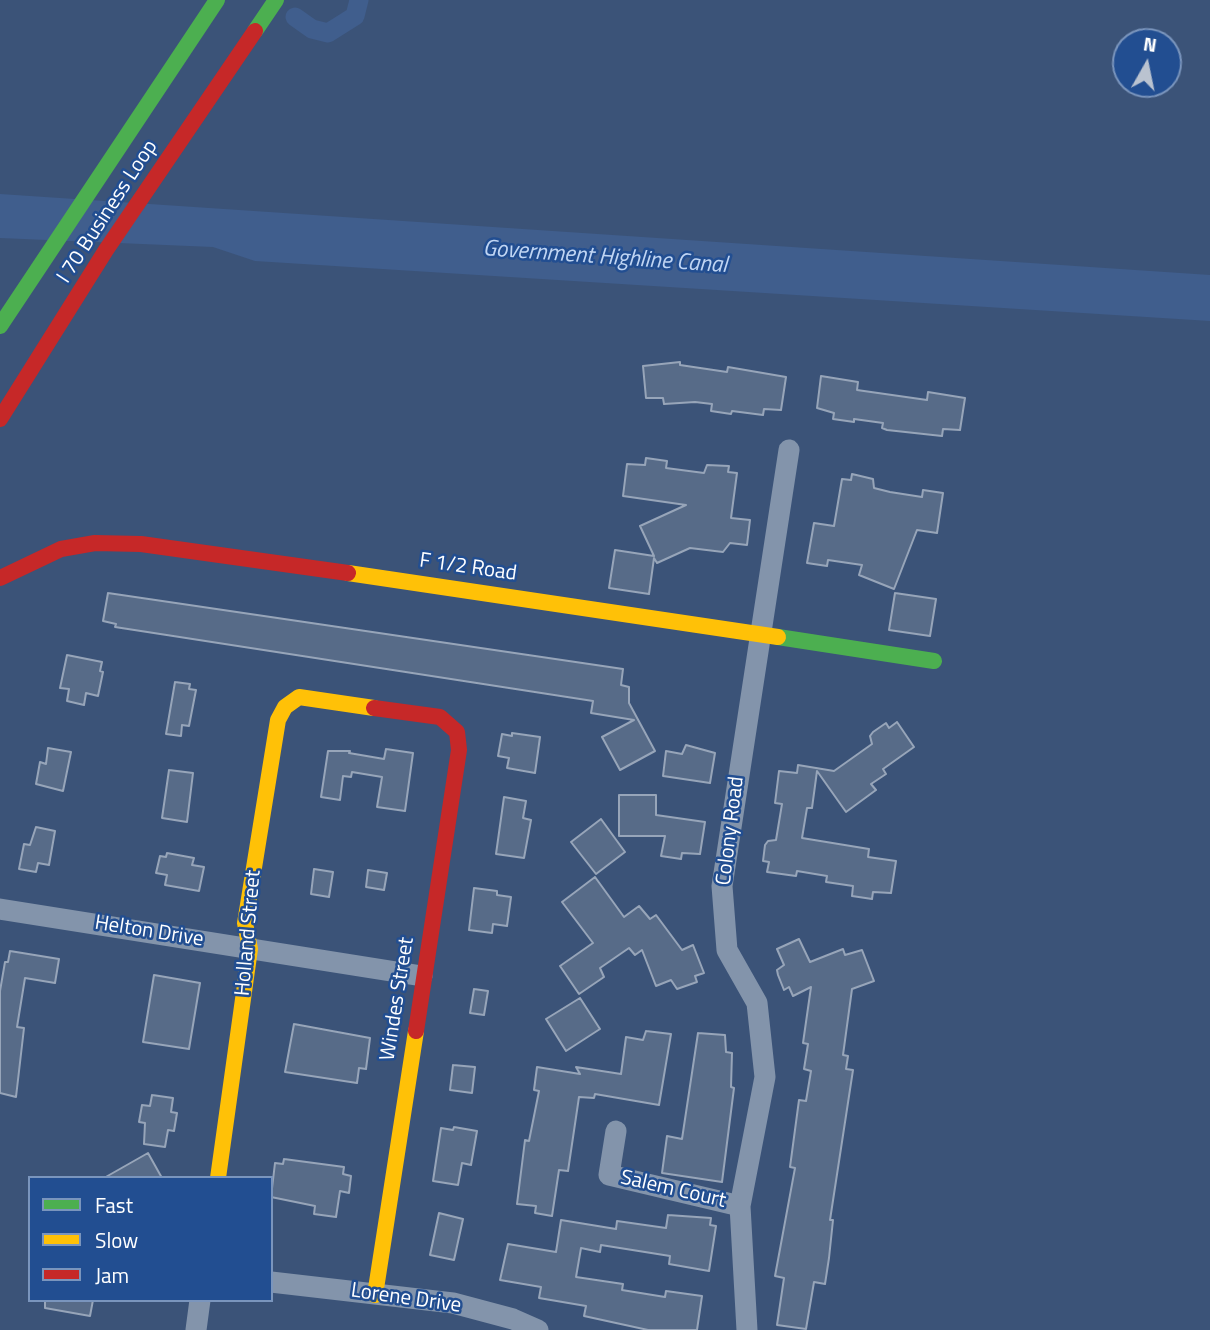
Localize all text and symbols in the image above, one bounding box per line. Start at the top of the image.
north arrow [1112,28,1182,98]
text: N [1141,28,1159,59]
street label: I 70 Business Loop [52,136,164,288]
water label: Government Highline Canal [482,236,728,280]
street label: F 1/2 Road [418,549,518,587]
street label: Colony Road [712,775,750,887]
street label: Holland Street [231,869,267,997]
street label: Helton Drive [93,911,205,953]
street label: Windes Street [376,935,420,1063]
street label: Salem Court [618,1166,728,1214]
legend [28,1176,273,1302]
text: Fast [95,1189,133,1221]
text: Slow [95,1224,138,1256]
text: Jam [95,1259,129,1291]
street label: Lorene Drive [349,1279,463,1319]

